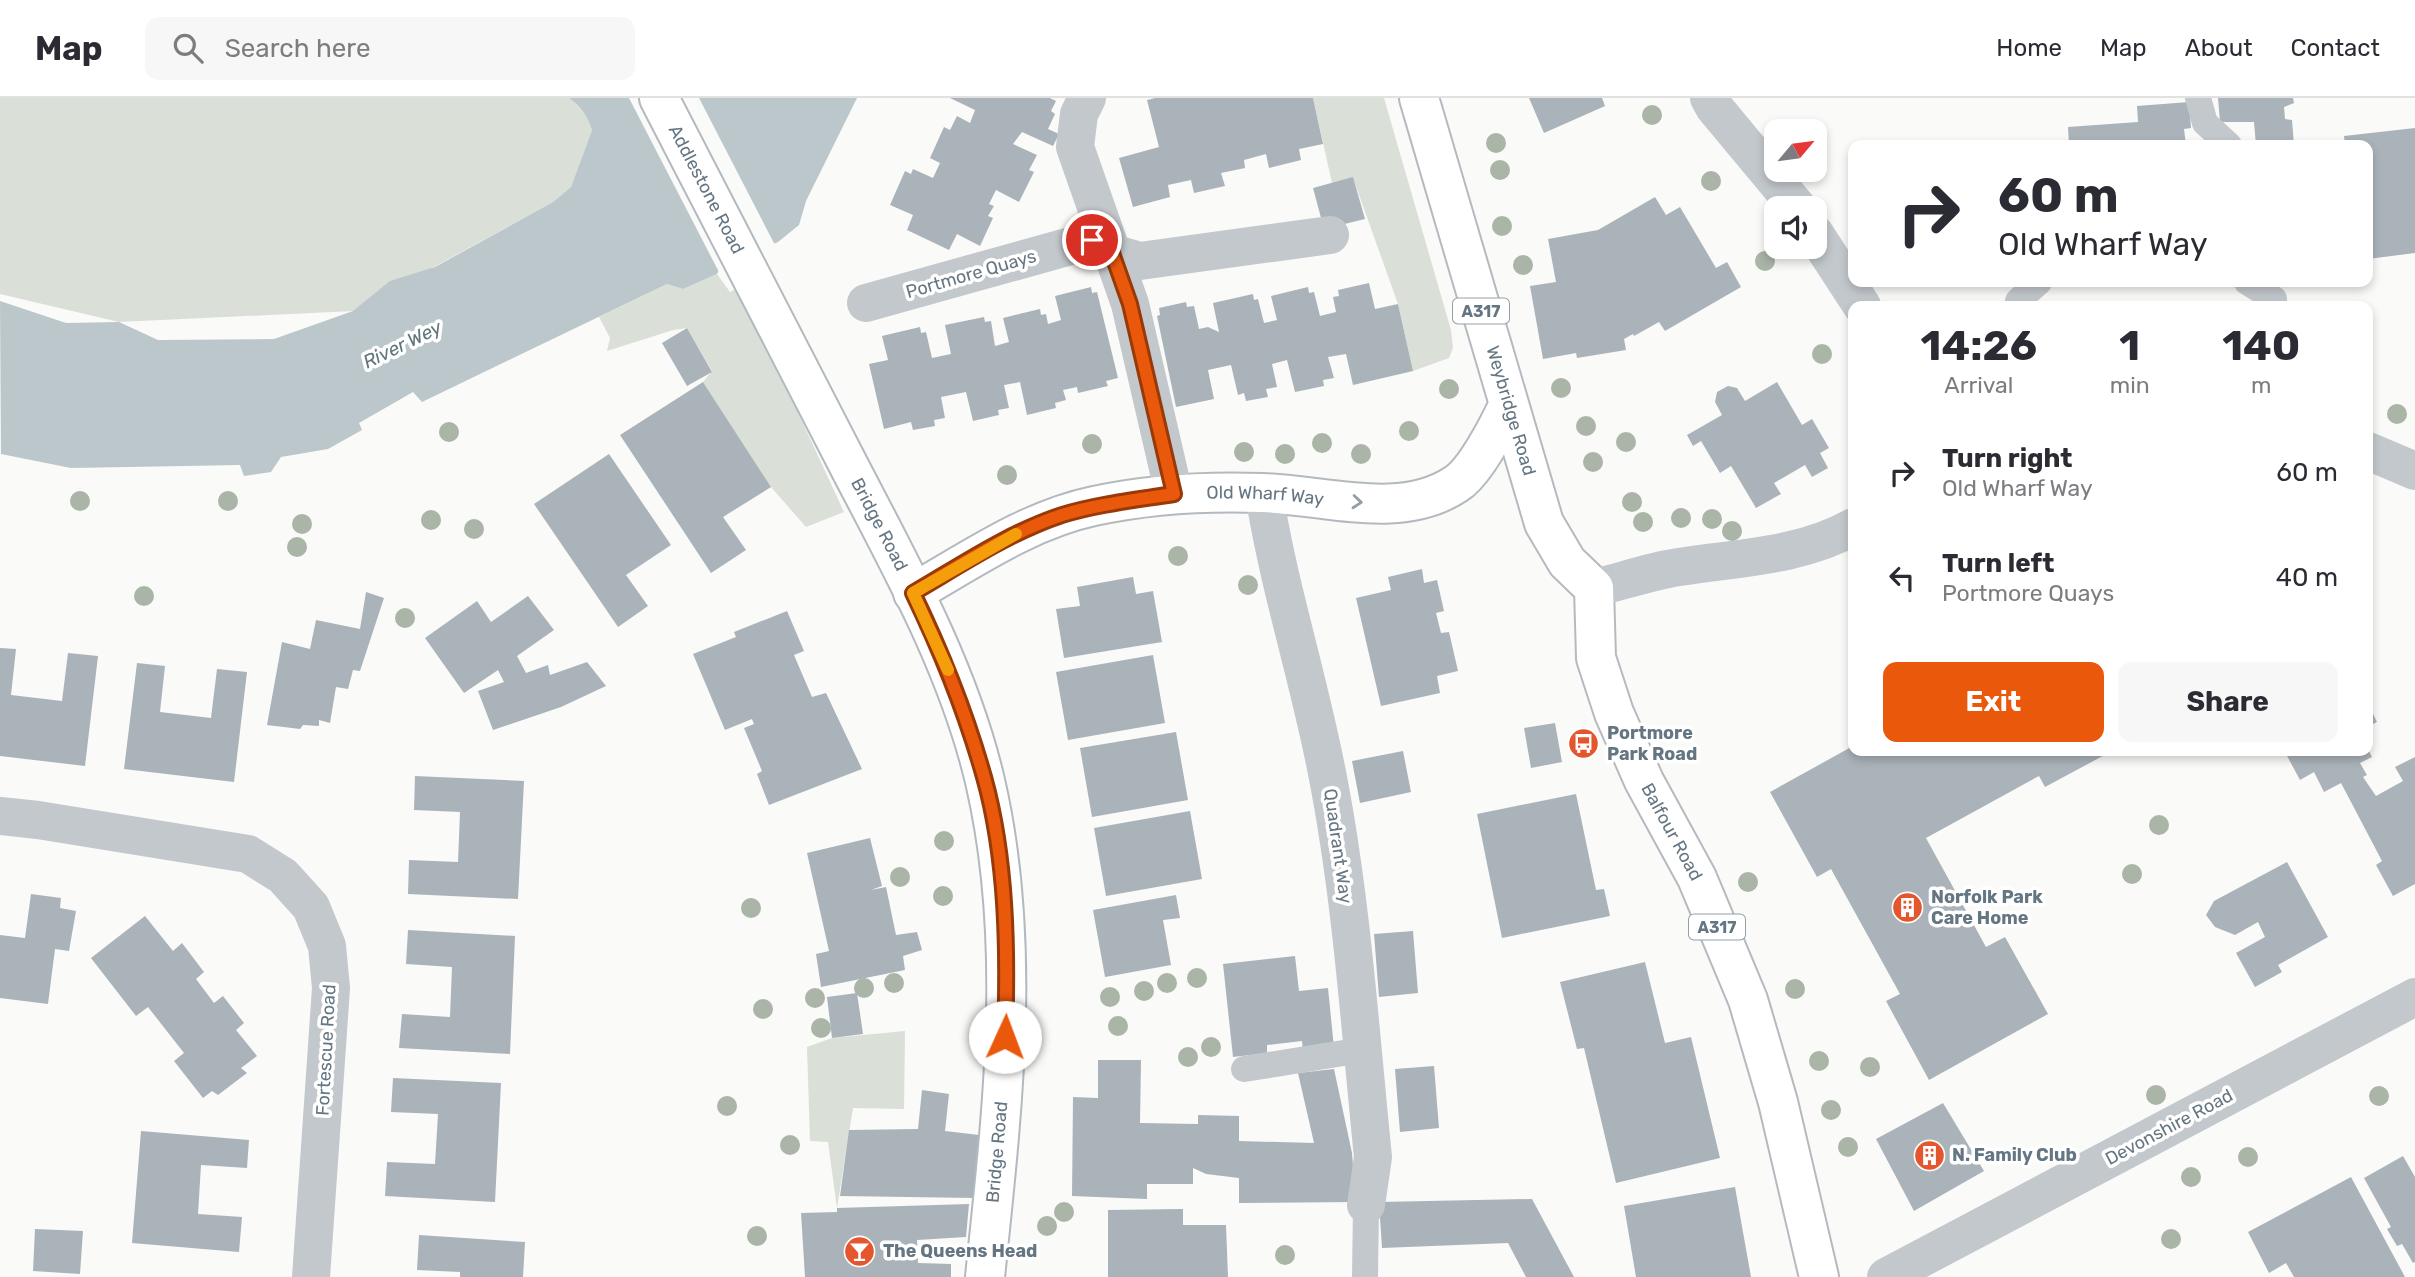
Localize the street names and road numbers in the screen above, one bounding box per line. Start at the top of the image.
street label: Addlestone Road [664,121,749,258]
street label: Portmore Quays [903,245,1039,303]
road number: A317 [1453,298,1509,324]
street label: Weybridge Road [1481,343,1540,478]
street label: Bridge Road [846,474,913,575]
street label: Old Wharf Way [1206,481,1325,510]
street label: Balfour Road [1636,779,1707,885]
street label: Quadrant Way [1319,787,1357,905]
road number: A317 [1689,914,1745,940]
street label: Fortescue Road [312,984,340,1116]
street label: Devonshire Road [2101,1084,2237,1170]
street label: Bridge Road [982,1100,1012,1204]

